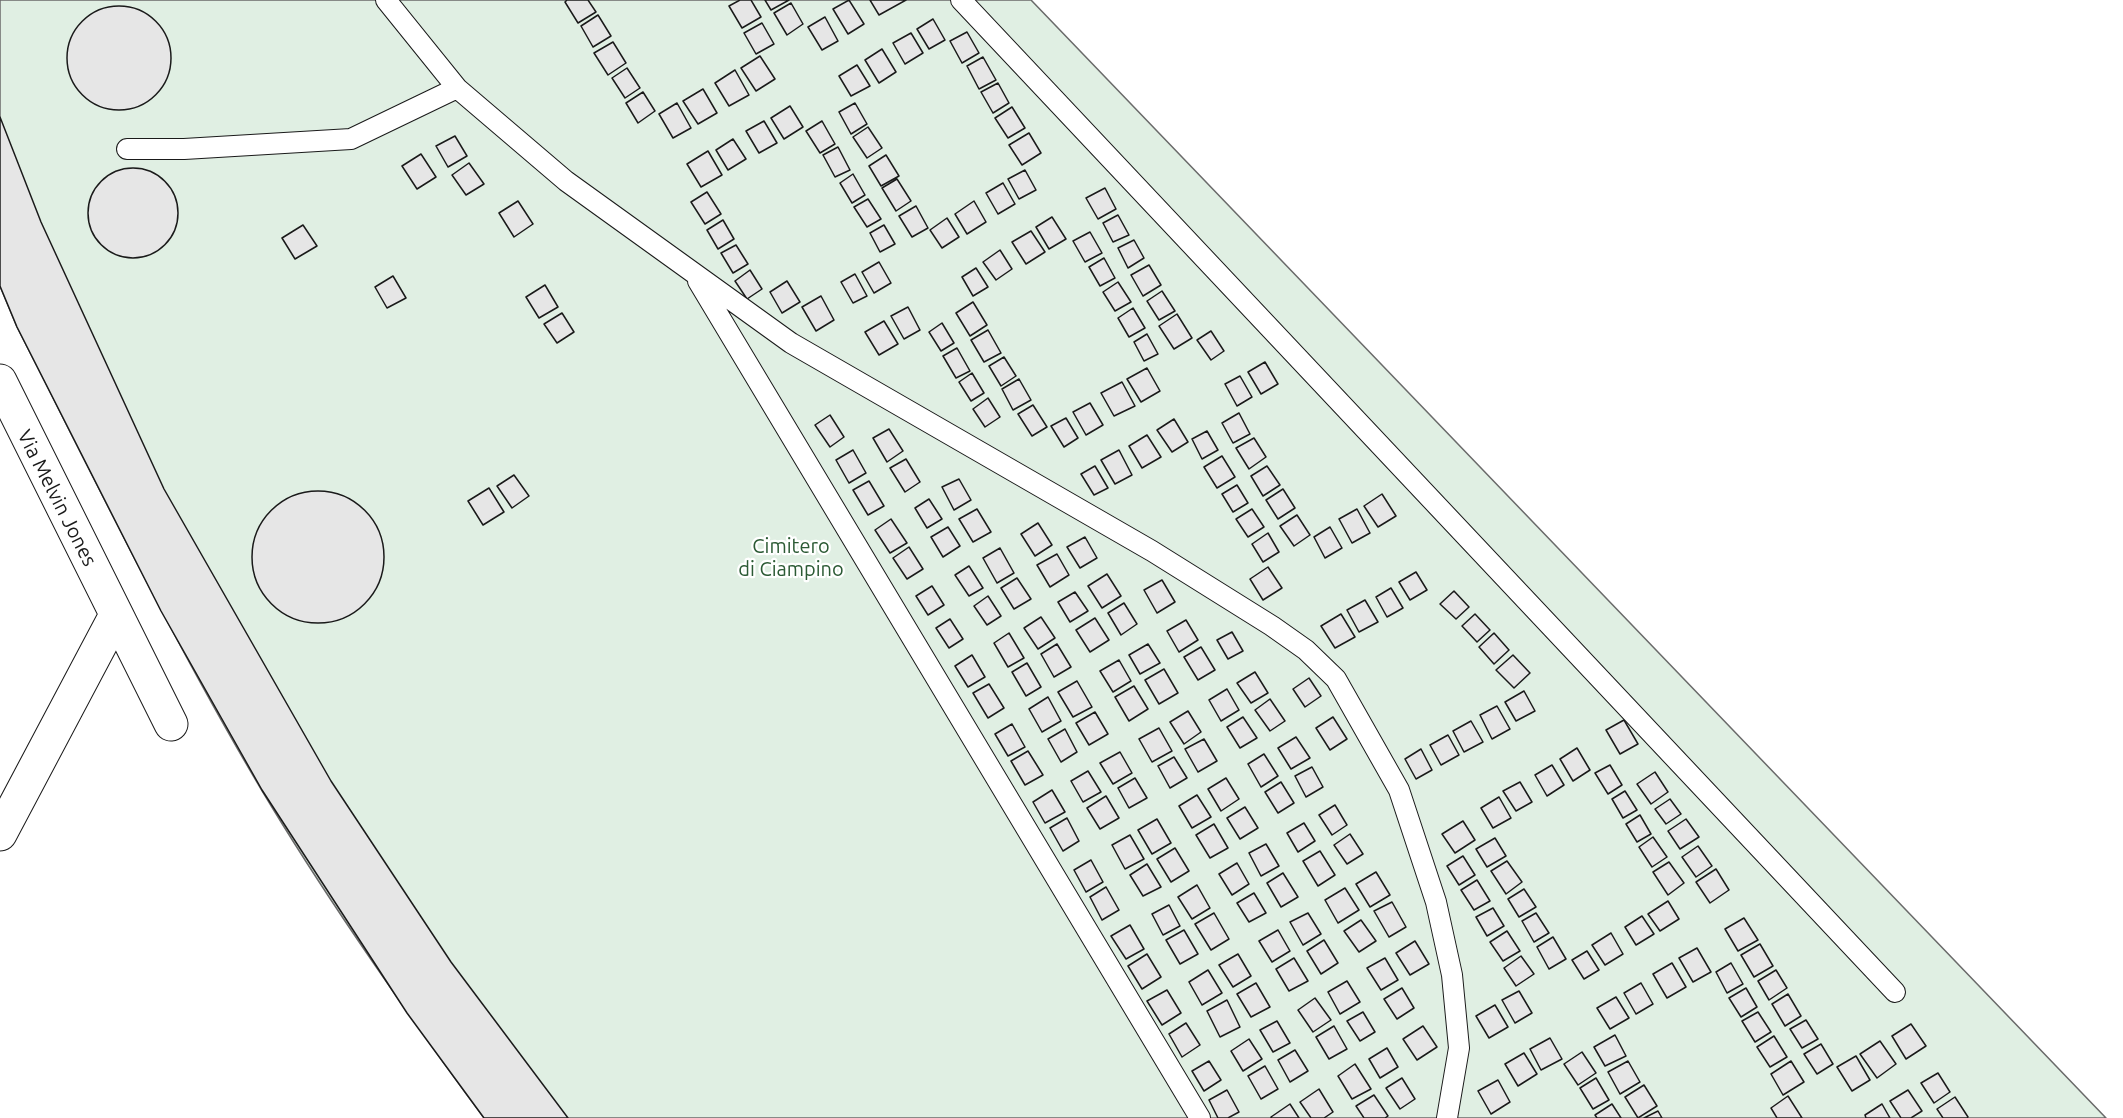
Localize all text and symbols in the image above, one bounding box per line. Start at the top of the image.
street label: Via Melvin Jones [12,426,102,570]
park label: Cimitero di Ciampino [738,534,844,581]

